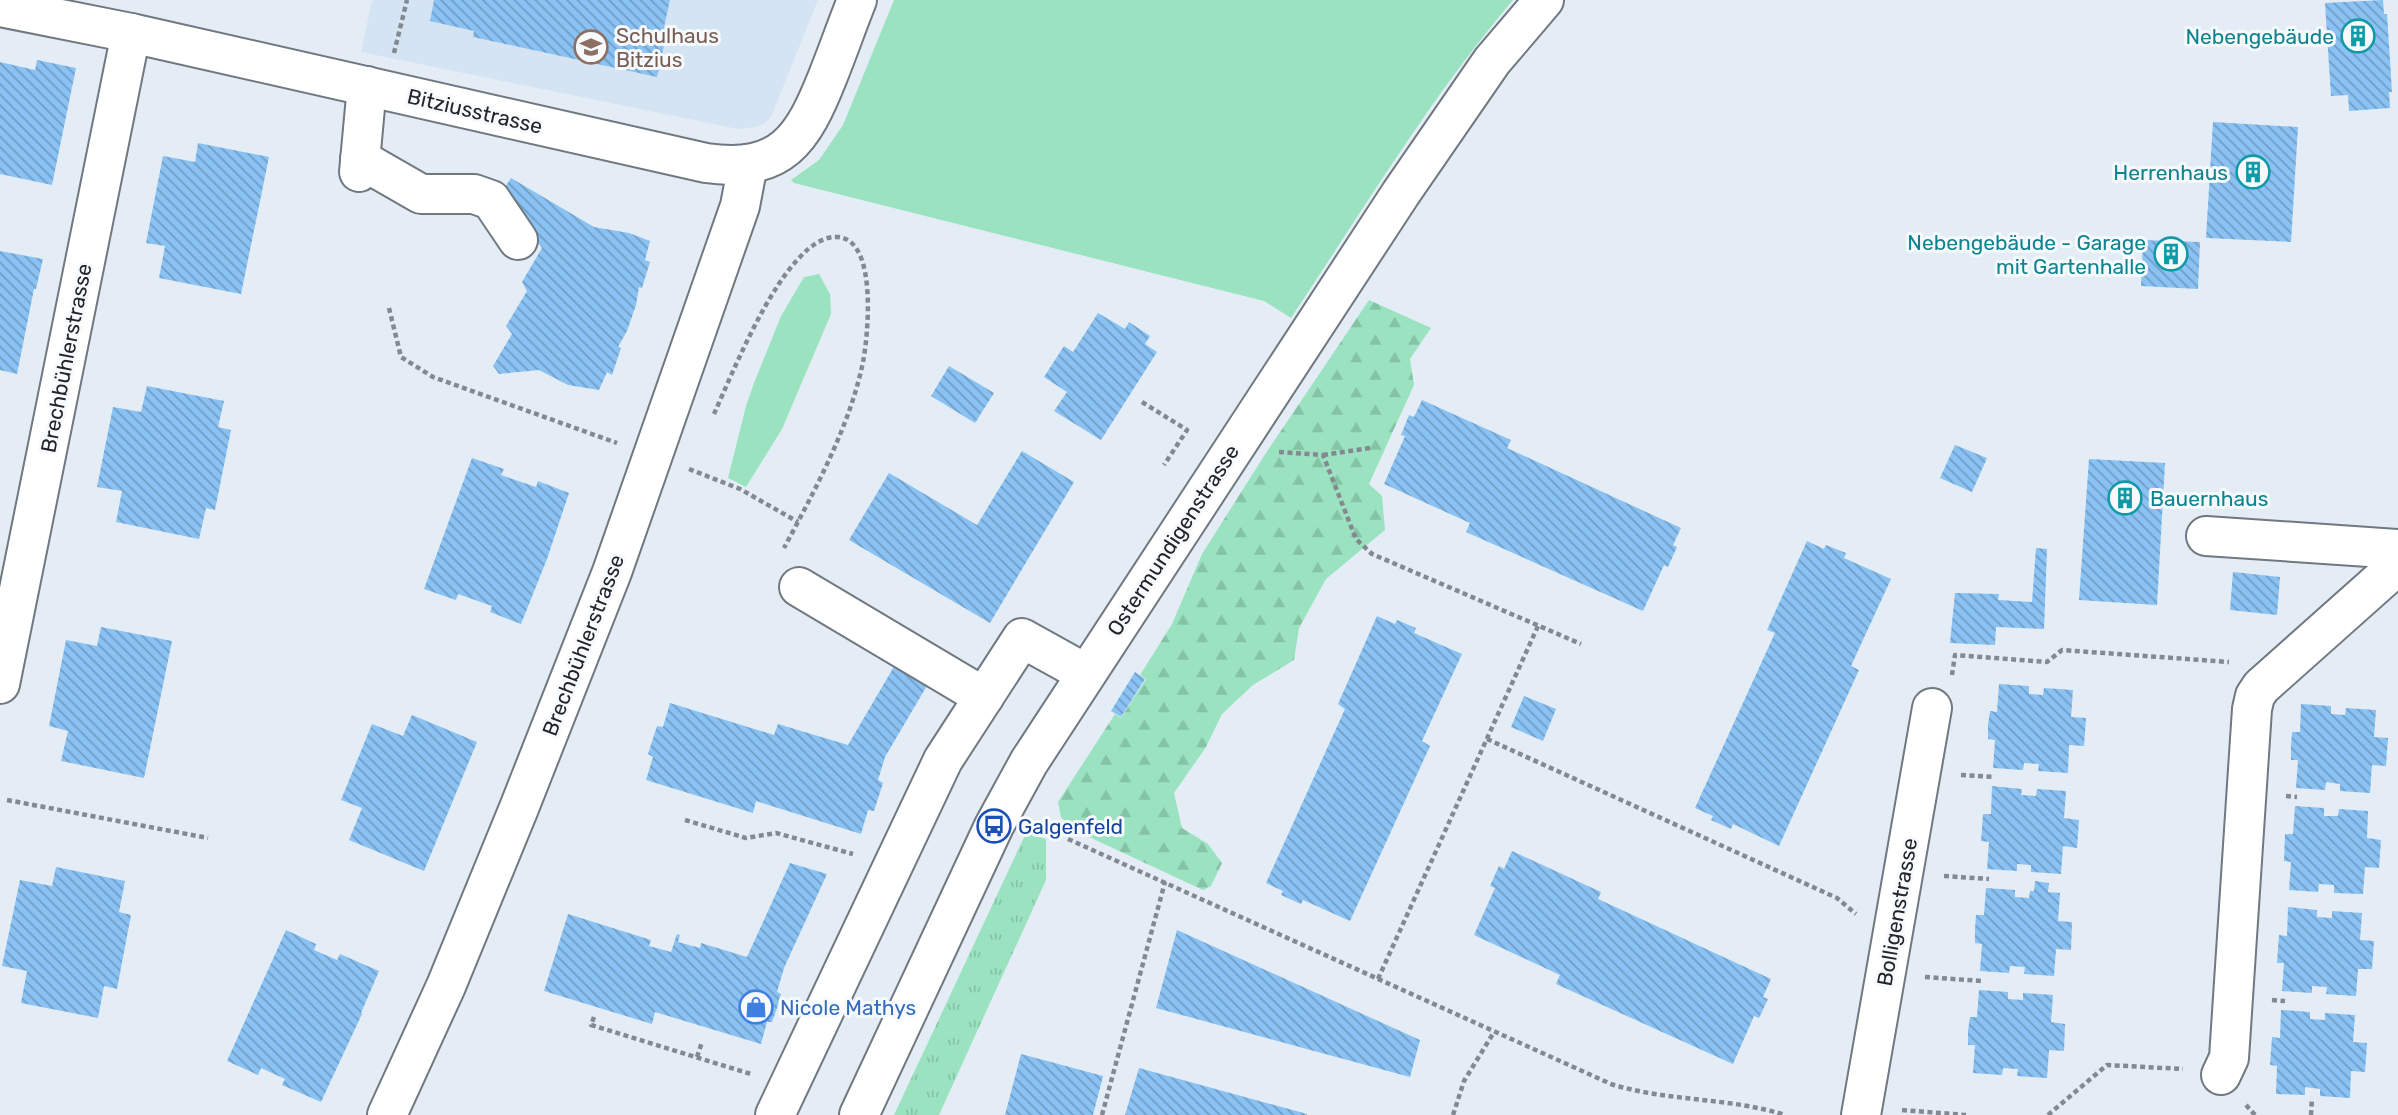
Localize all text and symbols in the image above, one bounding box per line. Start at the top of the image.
building icon: Nebengebäude [2339,17,2377,55]
place label: Schulhaus Bitzius [616,23,719,72]
place label: Nebengebäude [2185,24,2334,49]
school or university icon: Schulhaus Bitzius [572,28,610,66]
street label: Bitziusstrasse [405,83,545,139]
building icon: Herrenhaus [2234,153,2272,191]
place label: Herrenhaus [2113,160,2228,185]
place label: Nebengebäude - Garage mit Gartenhalle [1907,230,2146,279]
building icon: Nebengebäude - Garage mit Gartenhalle [2152,235,2190,273]
street label: Brechbühlerstrasse [35,261,97,455]
street label: Ostermundigenstrasse [1102,440,1244,640]
building icon: Bauernhaus [2106,479,2144,517]
place label: Bauernhaus [2150,486,2268,511]
street label: Brechbühlerstrasse [537,551,629,739]
bus stop icon: Galgenfeld [975,807,1013,845]
place label: Galgenfeld [1018,814,1123,839]
street label: Bolligenstrasse [1872,836,1922,988]
shop icon: Nicole Mathys [737,988,775,1026]
place label: Nicole Mathys [780,995,916,1020]

